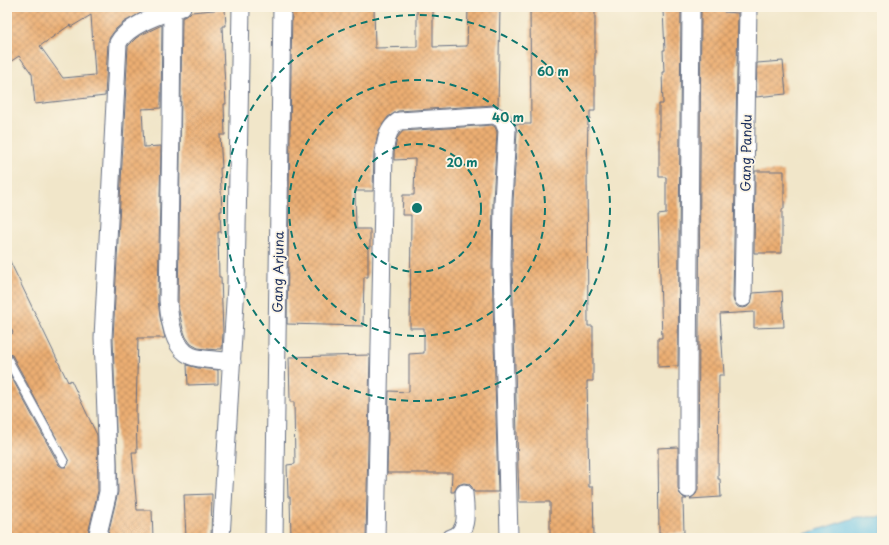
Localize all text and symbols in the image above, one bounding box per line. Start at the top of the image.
text: 60 m [537,62,569,80]
text: 40 m [492,108,524,126]
street label: Gang Pandu [735,114,756,192]
text: 20 m [446,153,478,171]
centre of rings [410,201,424,215]
street label: Gang Arjuna [267,230,288,313]

